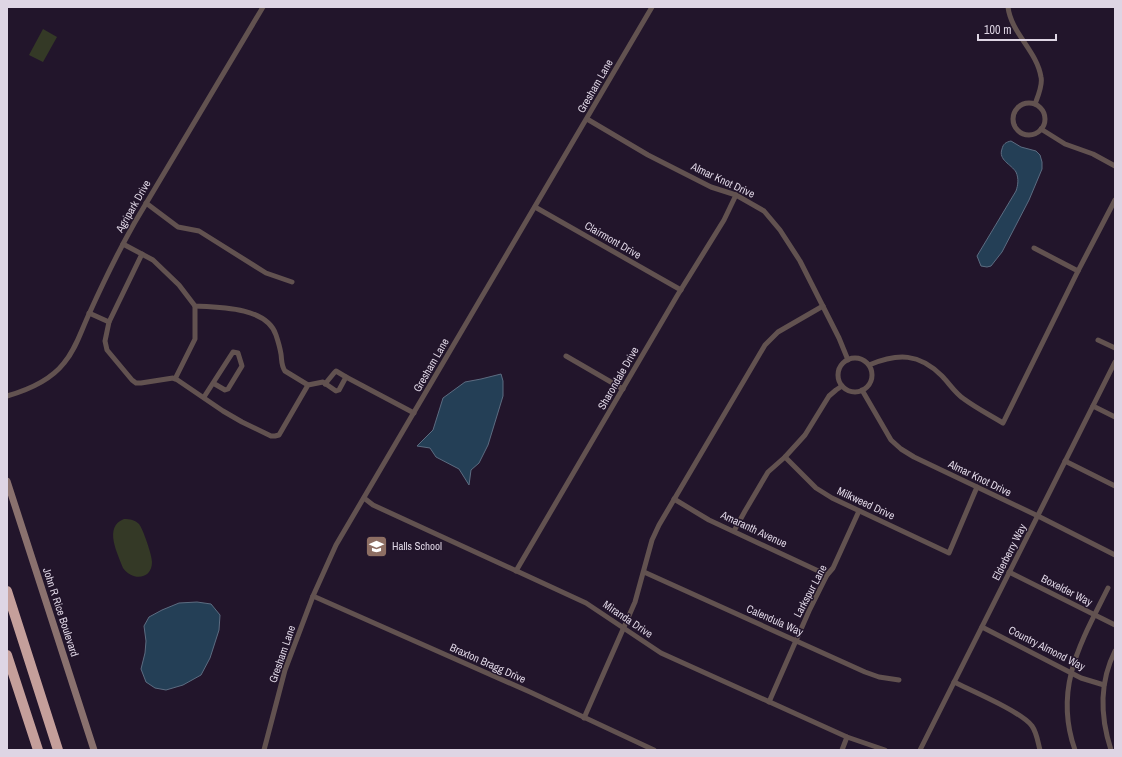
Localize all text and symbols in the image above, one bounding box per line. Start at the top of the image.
scale bar [978,16,1056,42]
text: 100 m [984,22,1011,38]
street label: Gresham Lane [574,57,616,115]
street label: Almar Knot Drive [688,159,757,201]
street label: Agripark Drive [112,177,154,236]
street label: Clairmont Drive [582,218,644,262]
street label: Gresham Lane [410,336,452,394]
street label: Sharondale Drive [594,344,642,412]
street label: Almar Knot Drive [945,456,1014,499]
street label: Milkweed Drive [835,484,897,522]
street label: Amaranth Avenue [718,507,789,550]
street label: Elderberry Way [989,521,1029,583]
school or university icon: Halls School [364,533,390,559]
place label: Halls School [392,539,442,553]
street label: Larkspur Lane [790,562,830,620]
street label: John R Rice Boulevard [40,566,82,658]
street label: Boxelder Way [1039,571,1095,609]
street label: Miranda Drive [600,597,656,641]
street label: Calendula Way [744,601,806,639]
street label: Country Almond Way [1006,623,1088,674]
street label: Gresham Lane [266,624,298,684]
street label: Braxton Bragg Drive [448,640,528,686]

